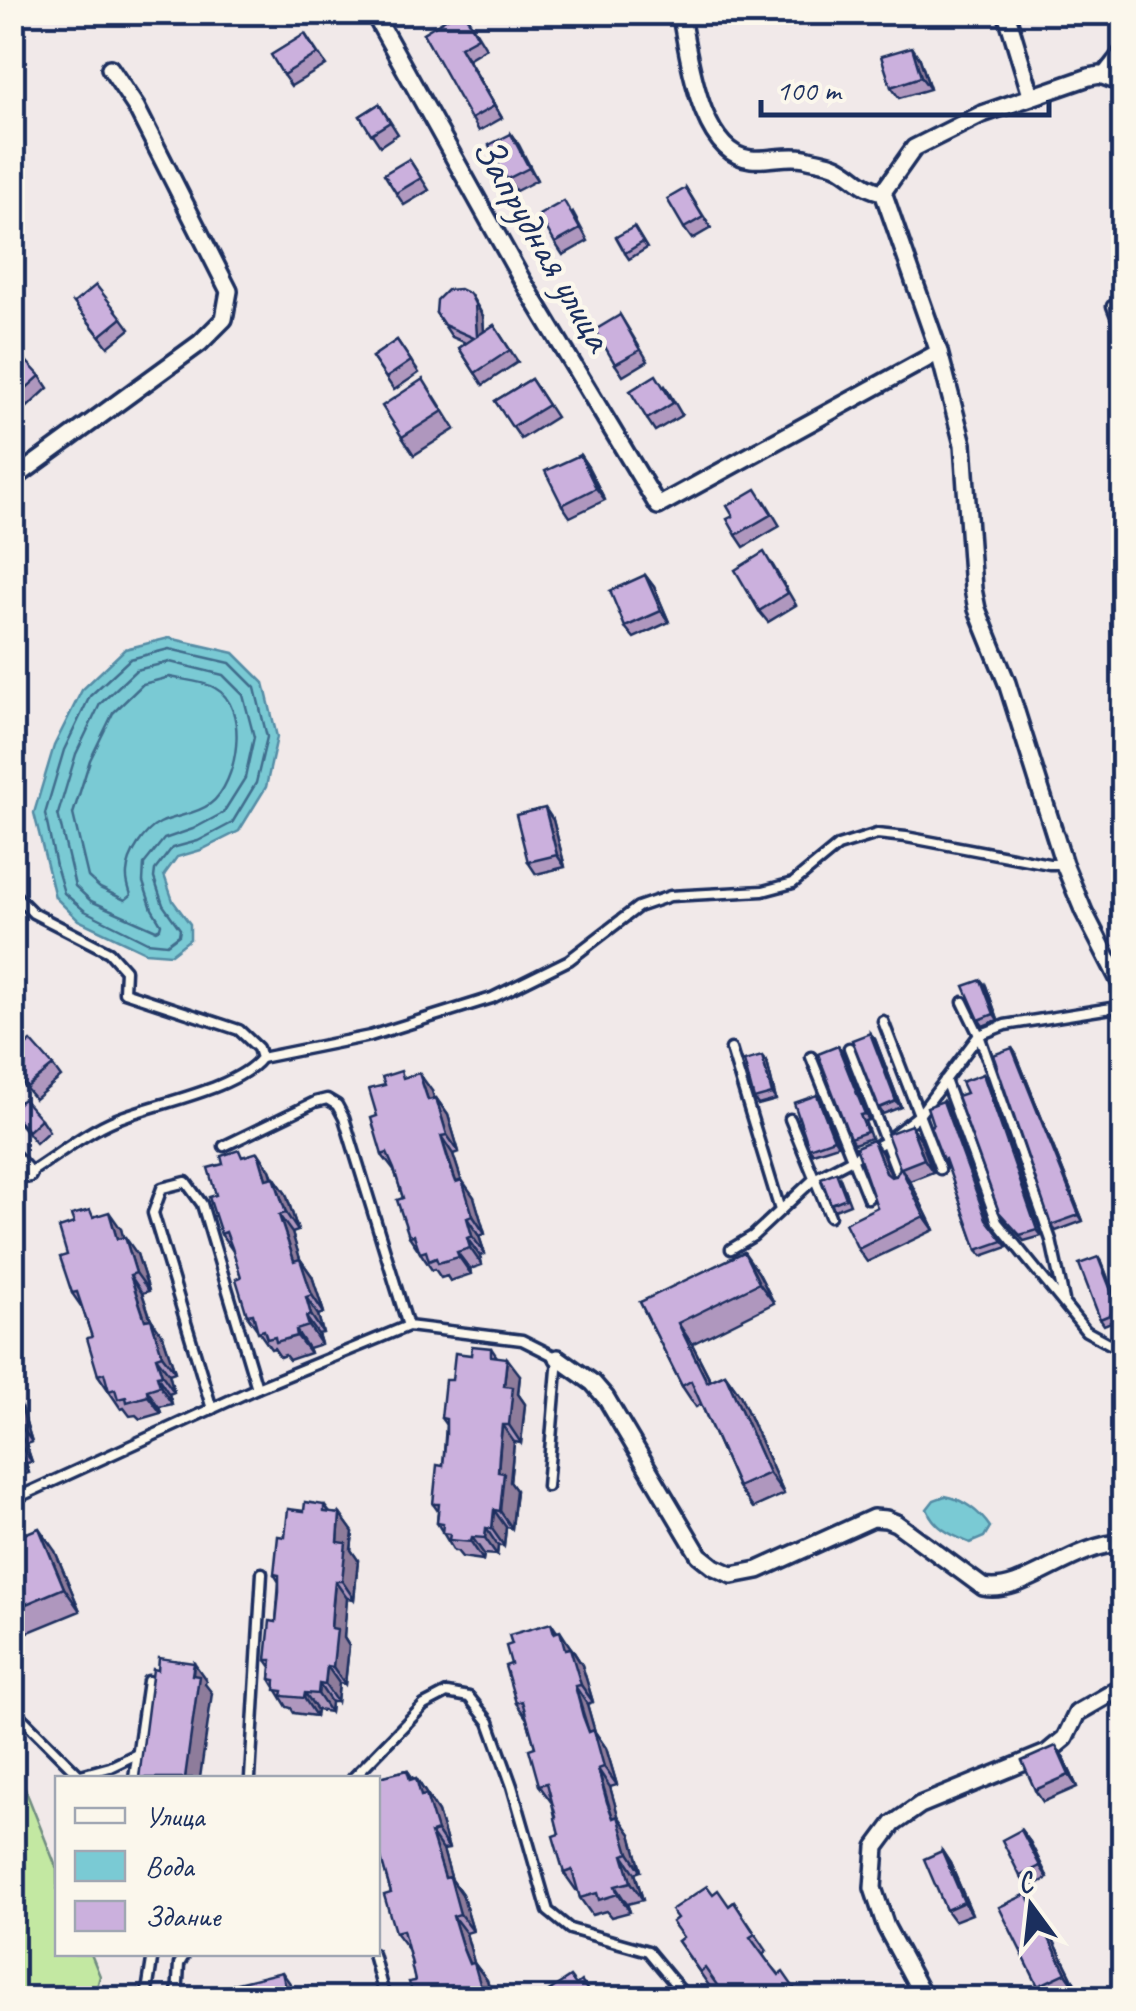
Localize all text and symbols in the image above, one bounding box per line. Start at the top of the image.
scale bar [761,55,1048,117]
text: 100 m [776,71,843,109]
street label: Запрудная улица [460,127,627,363]
legend [55,1776,380,1956]
text: Улица [145,1797,206,1835]
text: Вода [145,1847,196,1885]
north arrow [981,1856,1081,1956]
text: С [1013,1863,1039,1901]
text: Здание [145,1897,222,1935]

